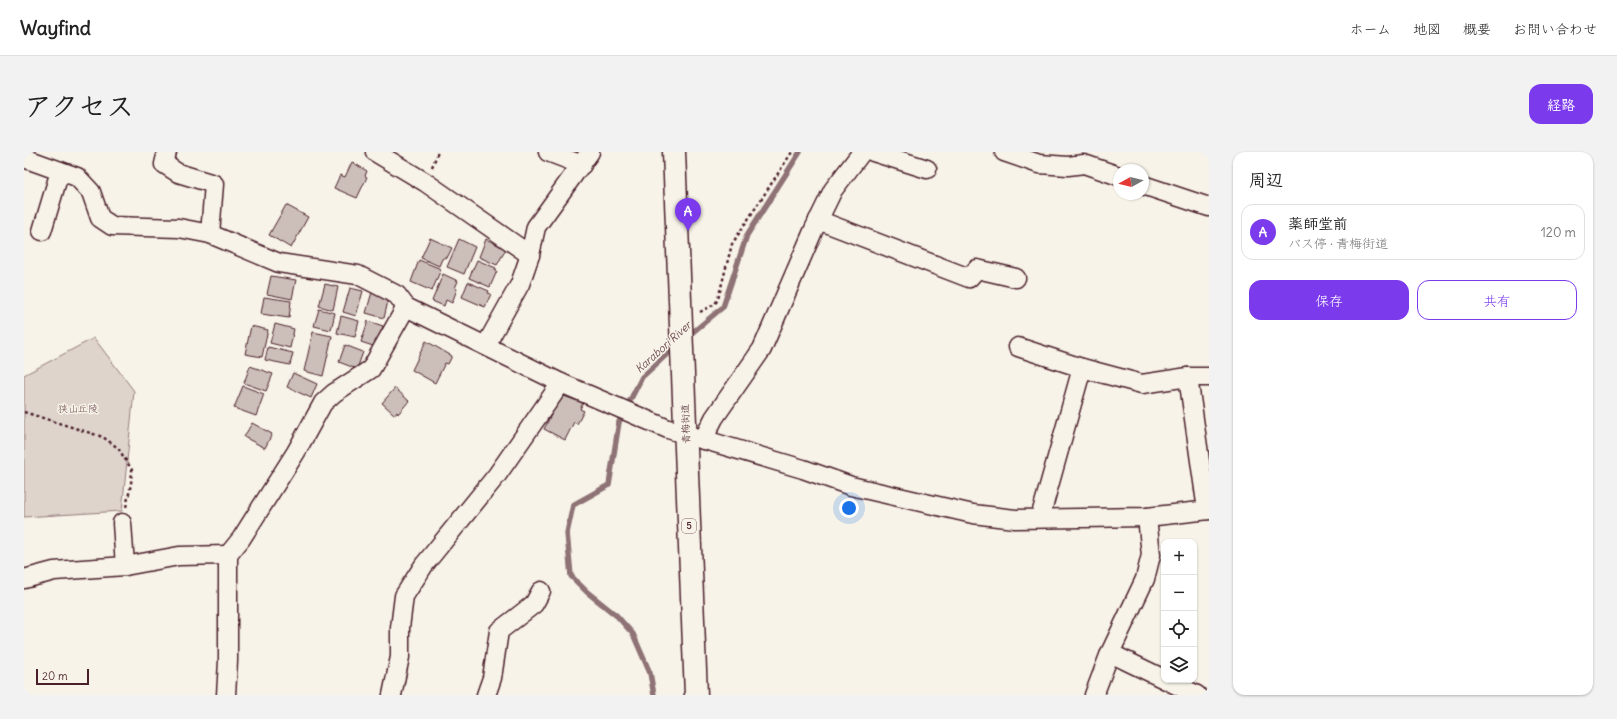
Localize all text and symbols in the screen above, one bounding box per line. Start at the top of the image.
text: Wayfind [20,16,91,40]
text: ホーム [1350,20,1391,38]
text: 地図 [1413,20,1441,38]
text: 概要 [1463,20,1491,38]
text: お問い合わせ [1513,20,1597,38]
button: 経路 [1529,84,1593,124]
text: アクセス [24,88,134,124]
north arrow [1113,164,1149,200]
text: 周辺 [1249,169,1283,191]
pin: A [675,198,701,231]
text: 薬師堂前 [1288,214,1348,233]
text: A [1259,224,1267,241]
text: 120 m [1541,224,1576,241]
text: バス停 · 青梅街道 [1288,235,1388,252]
button: 保存 [1249,280,1409,320]
button: 共有 [1417,280,1577,320]
water label: Karabori River [632,317,695,376]
park label: 狭山丘陵 [58,402,98,415]
street label: 青梅街道 [678,404,693,444]
your location [839,498,859,518]
road number: 5 [682,519,696,533]
map controls [1161,539,1197,683]
button: + [1161,539,1197,575]
button: − [1161,575,1197,611]
button: locate [1161,611,1197,647]
button: layers [1161,647,1197,683]
scale bar [36,667,89,686]
text: 20 m [42,669,68,683]

